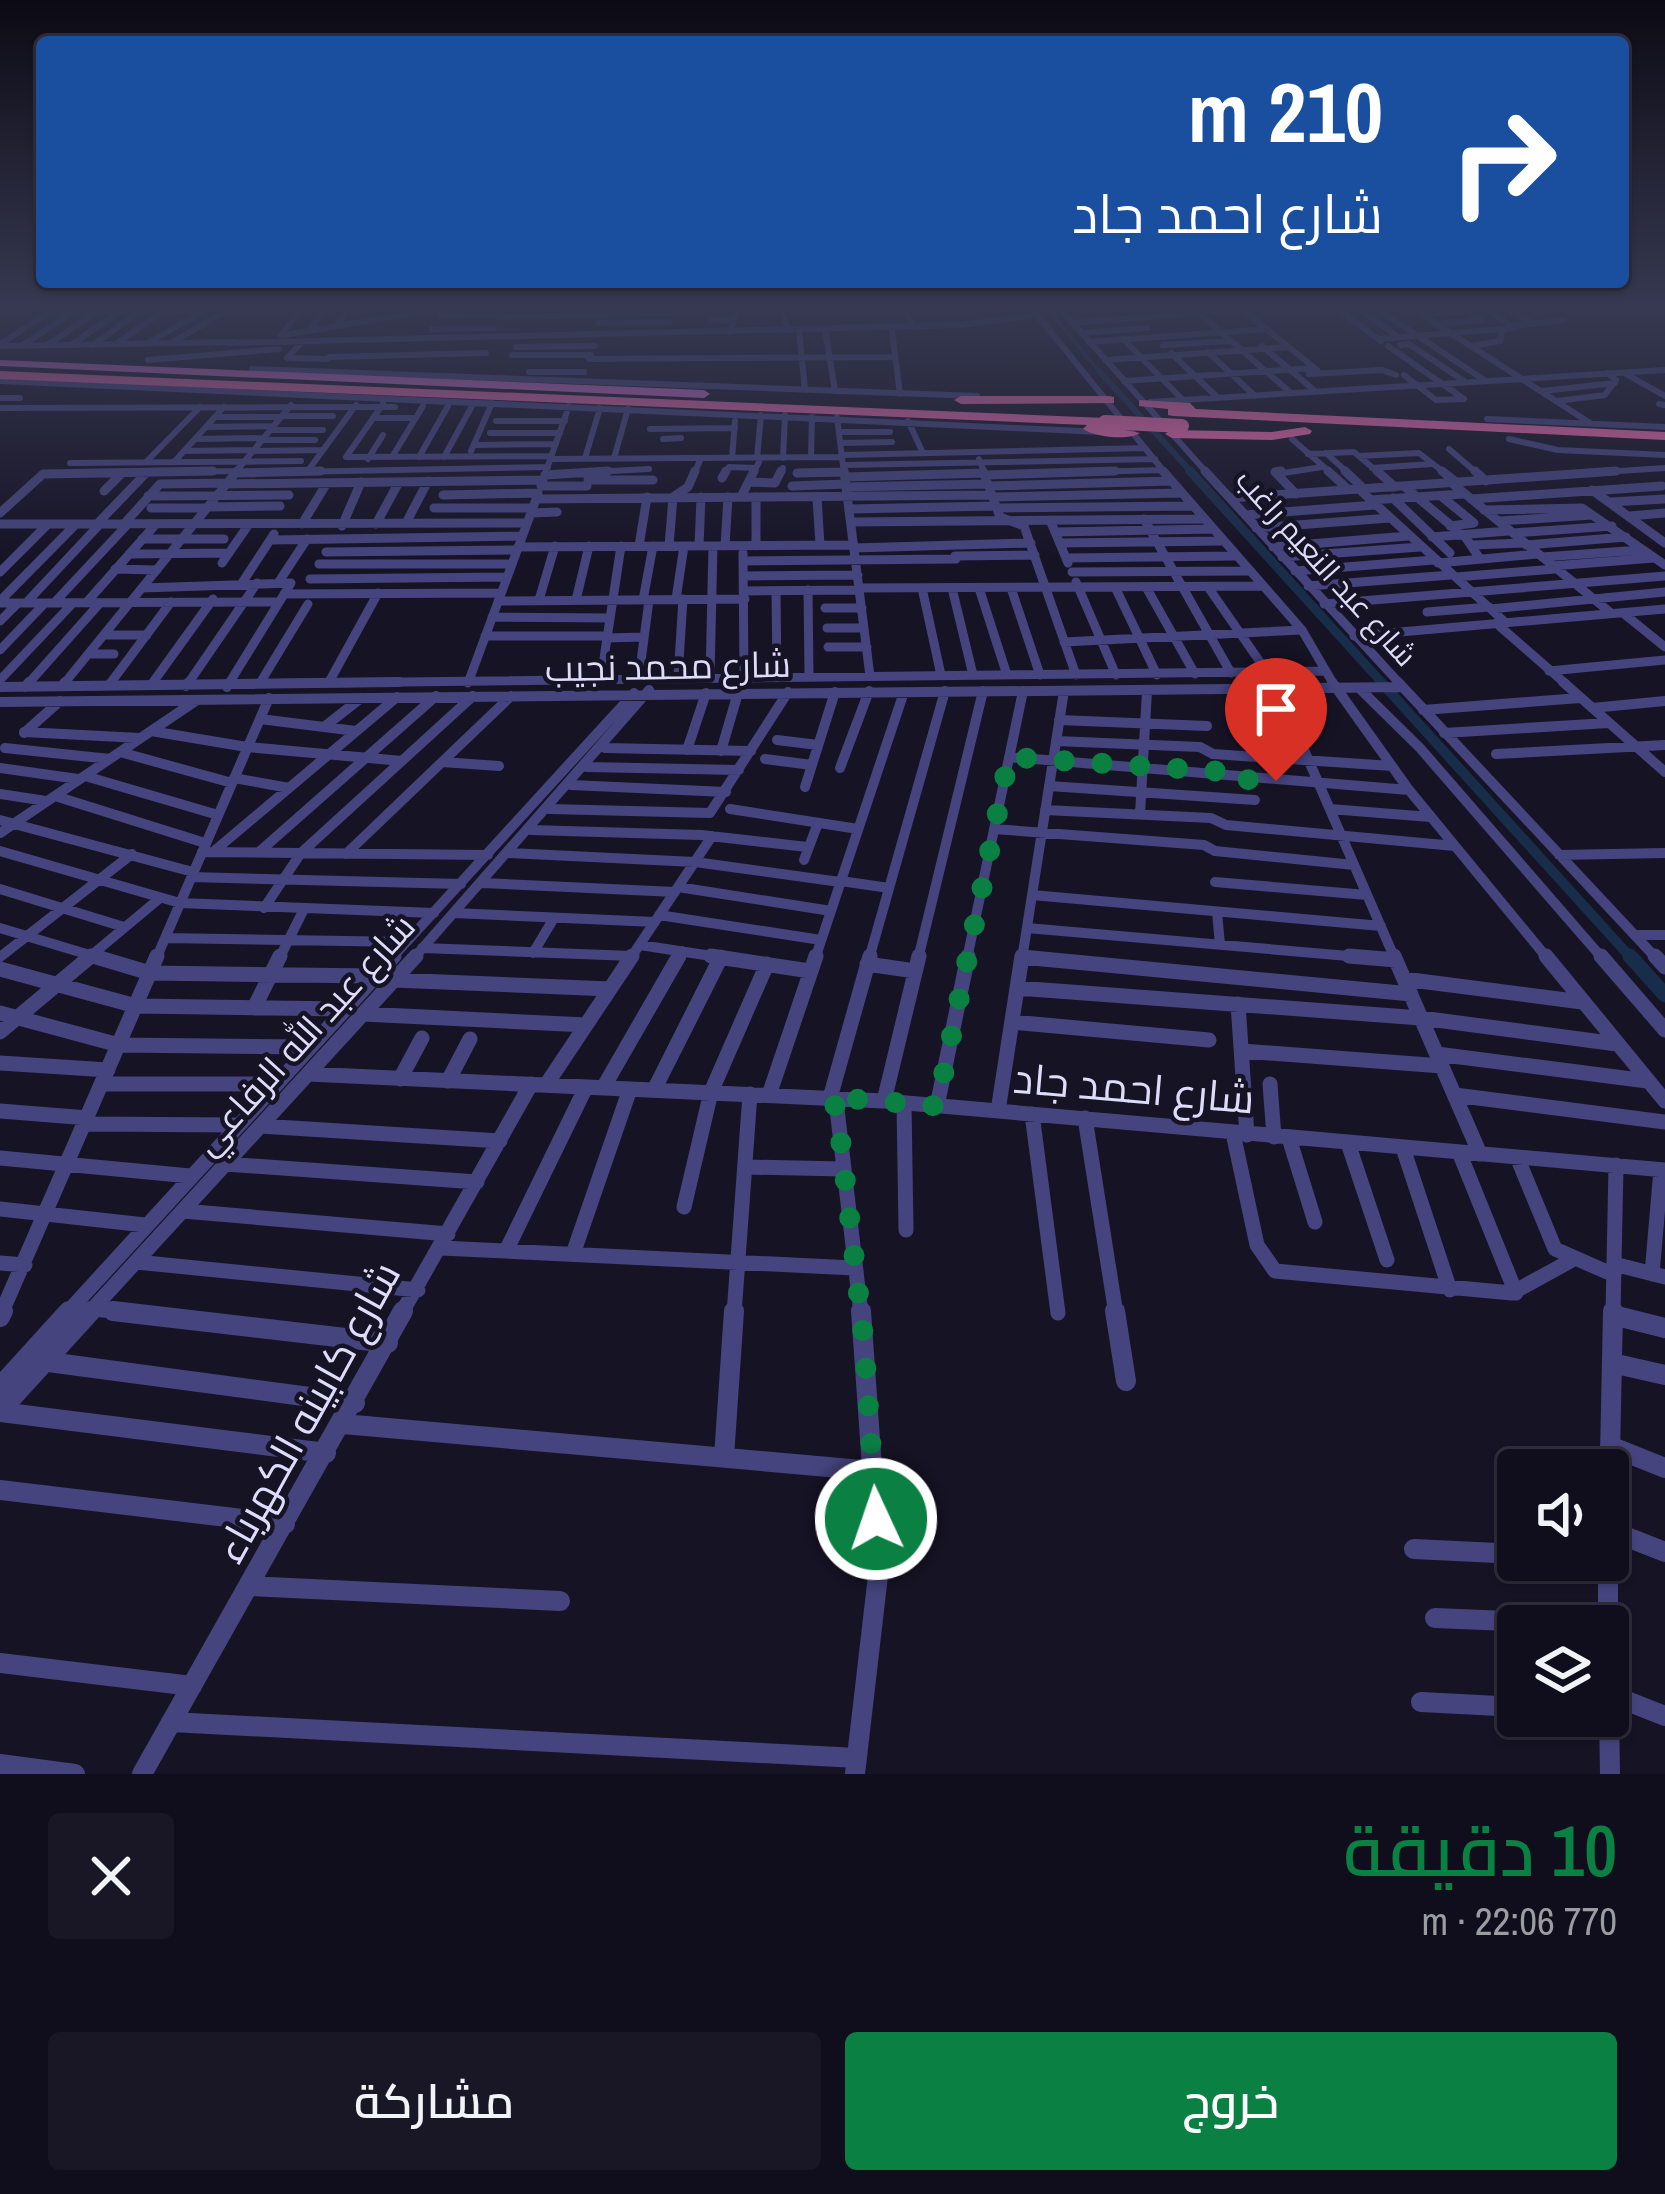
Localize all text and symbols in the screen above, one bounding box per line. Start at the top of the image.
text: 210 m [1188,55,1383,168]
icon: right [1425,84,1581,240]
text: شارع احمد جاد [1072,177,1383,250]
street label: شارع عبد النعيم راغب [1227,460,1426,675]
street label: شارع محمد نجيب [545,640,791,693]
pin [1225,658,1327,781]
icon: arrive [1243,676,1309,742]
street label: شارع عبد الله الرفاعي [183,903,429,1168]
street label: شارع احمد جاد [1011,1050,1257,1126]
street label: شارع كابينه الكهرباء [201,1251,413,1573]
map controls [1497,1449,1629,1737]
button: sound [1497,1449,1629,1581]
position arrow [813,1456,939,1582]
button: layers [1497,1605,1629,1737]
text: 10 دقيقة [1343,1801,1617,1898]
button: close [48,1813,174,1939]
text: 770 m · 22:06 [1421,1895,1617,1947]
button: مشاركة [48,2032,821,2170]
button: خروج [845,2032,1617,2170]

